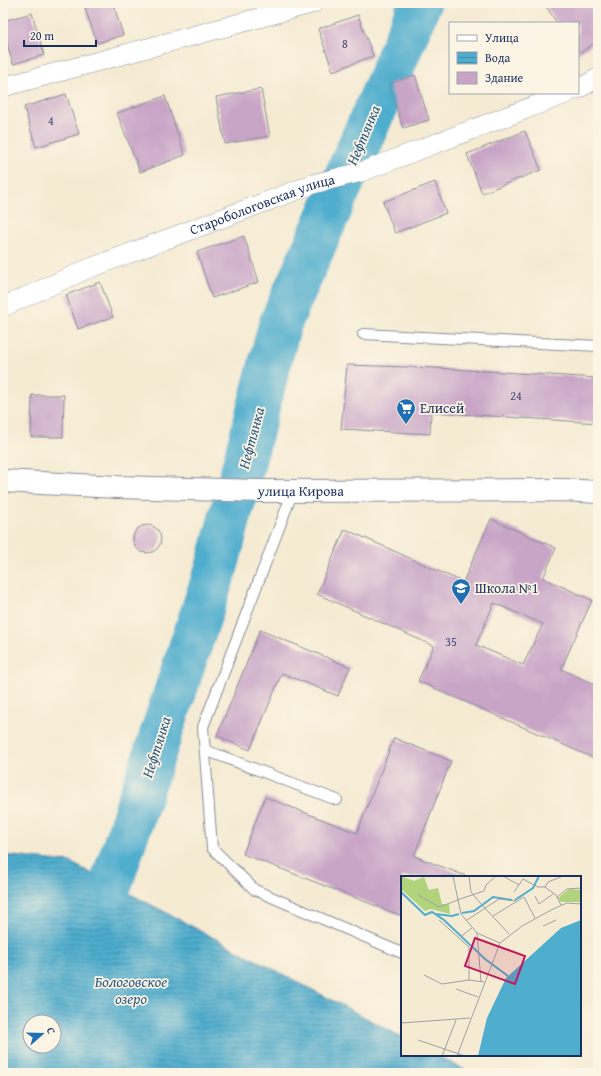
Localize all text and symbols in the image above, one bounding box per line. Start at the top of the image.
scale bar [24,22,96,48]
legend [449,22,579,94]
text: 20 m [30,27,54,44]
text: Улица [485,29,519,46]
house number: 8 [342,35,348,52]
text: Вода [485,49,510,66]
text: Здание [485,69,524,86]
water label: Нефтянка [341,102,385,168]
house number: 4 [48,112,54,129]
street label: Старобологовская улица [187,169,337,240]
house number: 24 [510,387,522,404]
supermarket icon: Елисей [395,397,417,425]
place label: Елисей [420,398,464,418]
water label: Нефтянка [233,405,269,471]
street label: улица Кирова [256,481,344,501]
school or university icon: Школа №1 [450,577,472,605]
place label: Школа №1 [475,578,539,598]
house number: 35 [445,633,457,650]
water label: Нефтянка [136,714,176,780]
inset map [401,876,581,1056]
water label: Бологовское озеро [95,971,167,1009]
north arrow [22,1014,62,1054]
text: С [43,1025,60,1036]

